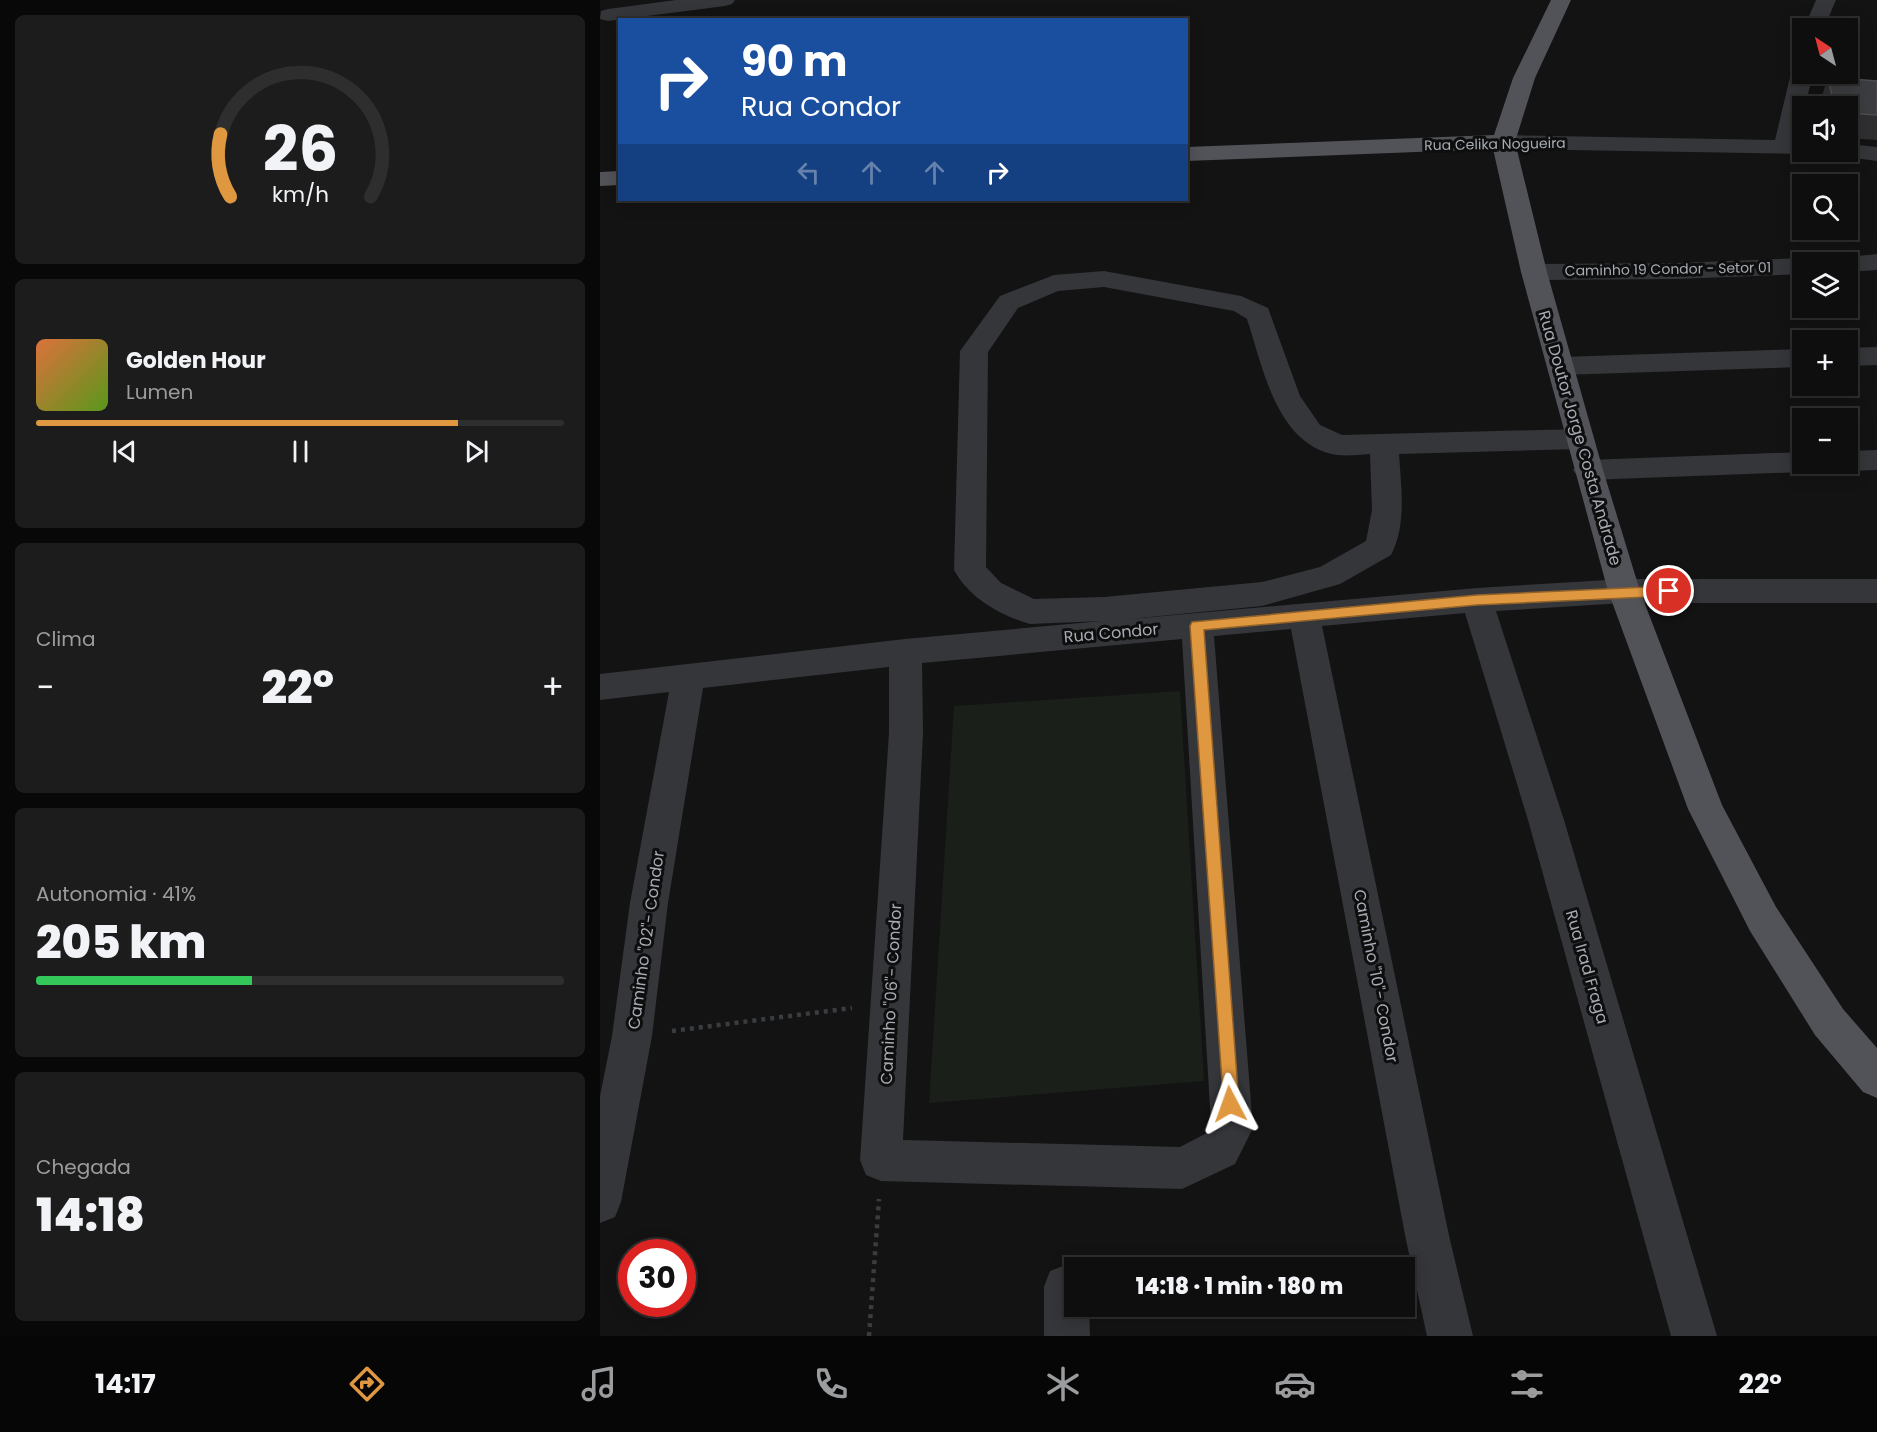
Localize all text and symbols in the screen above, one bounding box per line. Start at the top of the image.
north arrow [1792,18,1858,84]
map controls [1792,18,1858,474]
text: 90 m [741,32,848,91]
icon: right [642,42,720,120]
text: Rua Condor [741,88,901,125]
button: sound [1792,96,1858,162]
text: 26 [262,105,338,193]
street label: Rua Celika Nogueira [1424,133,1566,155]
icon: left [792,156,825,189]
icon: ahead [855,156,888,189]
icon: ahead [918,156,951,189]
icon: right [981,156,1014,189]
button: search [1792,174,1858,240]
text: km/h [271,179,329,210]
button: layers [1792,252,1858,318]
street label: Caminho 19 Condor - Setor 01 [1565,257,1771,281]
street label: Rua Doutor Jorge Costa Andrade [1533,308,1627,568]
button: + [1792,330,1858,396]
text: Golden Hour [126,345,266,376]
text: Lumen [126,378,193,406]
button: − [1792,408,1858,474]
icon: previous [108,435,141,468]
icon: pause [284,435,317,468]
icon: next [460,435,493,468]
pin [1643,565,1694,616]
icon: arrive [1652,574,1685,607]
street label: Rua Condor [1063,617,1159,649]
text: Clima [36,625,95,653]
text: 22° [261,656,334,719]
text: − [36,664,54,711]
text: + [541,664,564,711]
street label: Caminho "02"- Condor [622,849,670,1031]
text: Autonomia · 41% [36,880,196,908]
street label: Caminho "10"- Condor [1348,887,1404,1065]
street label: Caminho "06"- Condor [875,903,907,1085]
street label: Rua Irad Fraga [1560,907,1614,1027]
text: 205 km [36,911,206,974]
position arrow [1198,1072,1262,1136]
text: Chegada [36,1153,131,1181]
text: 14:18 [36,1184,145,1247]
speed limit sign: 30 [618,1239,696,1317]
text: 14:18 · 1 min · 180 m [1136,1271,1343,1302]
icon: directions [346,1363,388,1405]
icon: music [578,1363,620,1405]
icon: phone [810,1363,852,1405]
icon: climate [1042,1363,1084,1405]
icon: car [1274,1363,1316,1405]
icon: filters [1506,1363,1548,1405]
text: 14:17 [95,1365,156,1402]
text: 22° [1739,1365,1782,1402]

